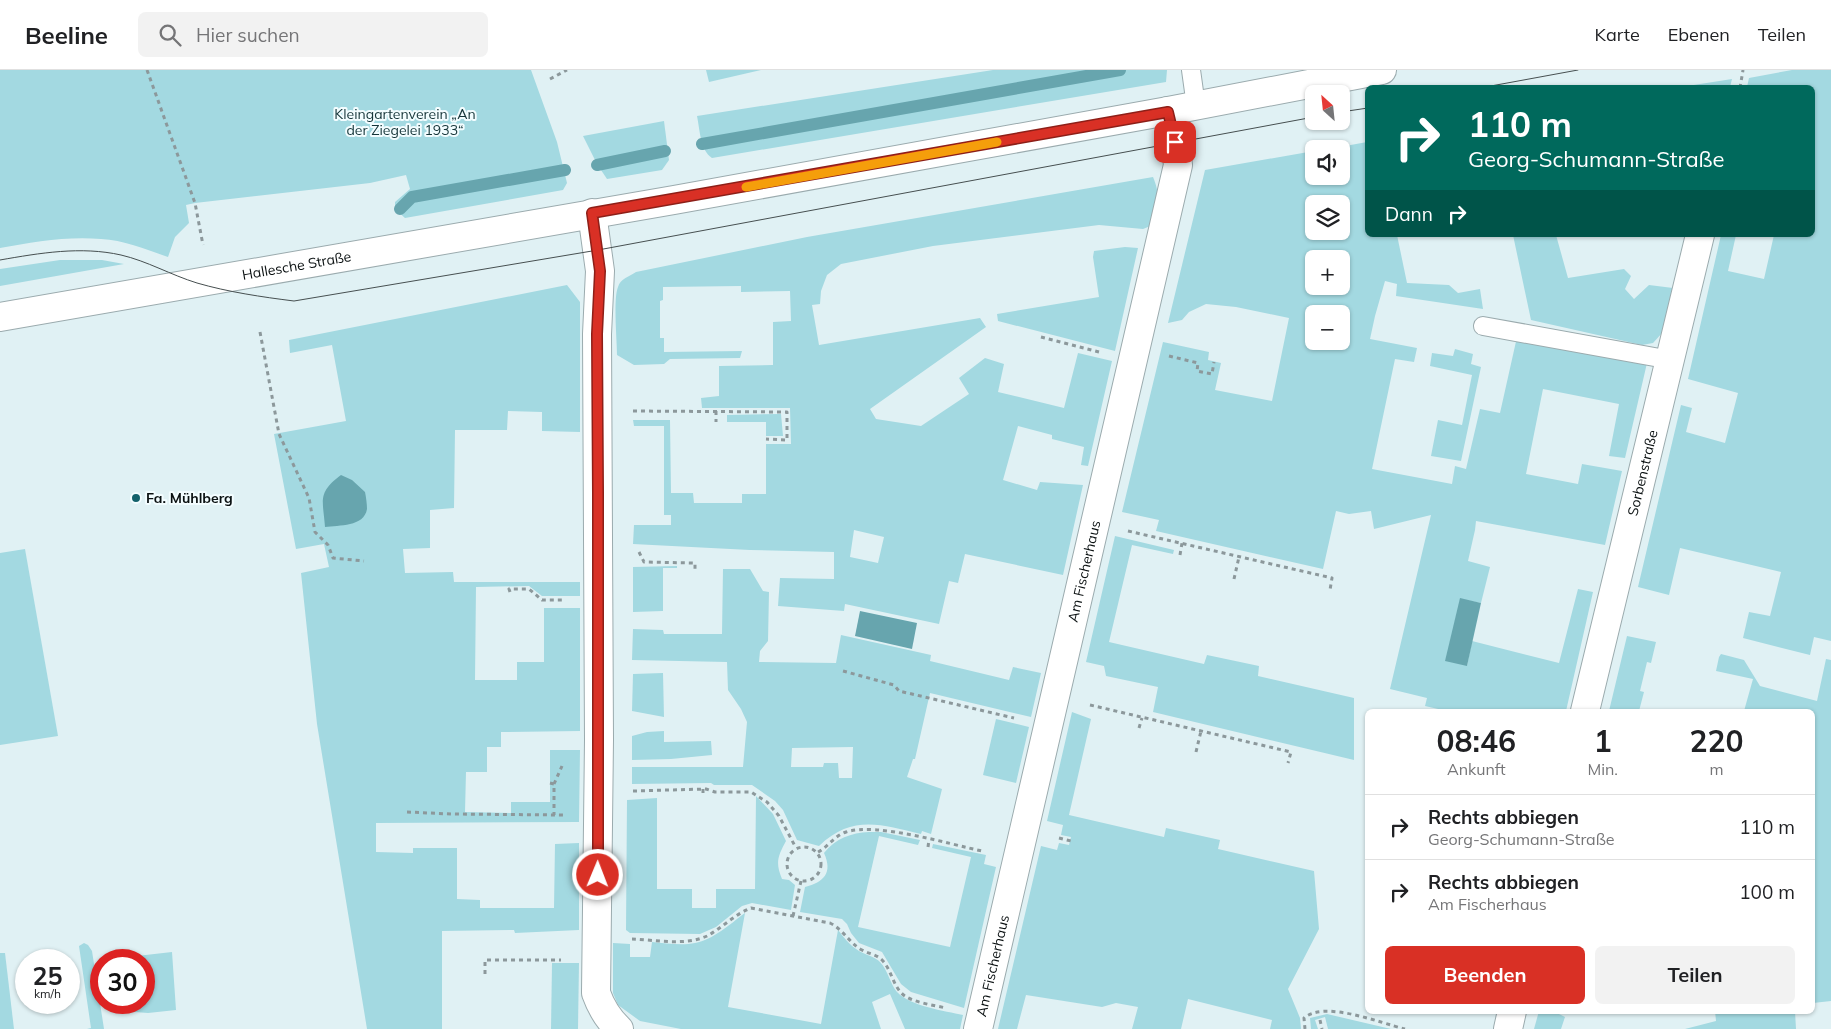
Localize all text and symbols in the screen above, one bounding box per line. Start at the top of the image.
search box [138,12,488,57]
text: Beeline [25,20,108,50]
icon: search [156,21,184,49]
text: Hier suchen [196,23,300,47]
text: Karte [1594,23,1640,46]
text: Ebenen [1668,23,1730,46]
text: Teilen [1758,23,1806,46]
north arrow [1305,85,1350,130]
map controls [1305,85,1350,350]
text: 110 m [1468,102,1572,146]
park label: Kleingartenverein „An der Ziegelei 1933“ [334,105,476,139]
icon: right [1385,105,1450,170]
pin [1154,121,1196,163]
icon: arrive [1161,128,1189,156]
button: sound [1305,140,1350,185]
text: Georg-Schumann-Straße [1468,145,1725,173]
button: layers [1305,195,1350,240]
icon: right [1443,200,1471,228]
text: Dann [1385,202,1433,226]
street label: Hallesche Straße [241,247,352,284]
button: + [1305,250,1350,295]
button: − [1305,305,1350,350]
street label: Sorbenstraße [1623,428,1662,518]
place label: Fa. Mühlberg [146,489,233,507]
marker: Fa. Mühlberg [130,492,142,504]
street label: Am Fischerhaus [1064,518,1104,624]
text: 08:46 [1436,722,1516,760]
text: 1 [1594,722,1612,760]
text: 220 [1689,722,1743,760]
text: Ankunft [1447,759,1506,779]
text: Min. [1587,759,1618,779]
text: m [1709,759,1724,779]
text: Rechts abbiegen [1428,805,1579,829]
icon: right [1385,813,1413,841]
text: 110 m [1739,815,1795,839]
text: Georg-Schumann-Straße [1428,829,1615,849]
position arrow [571,848,623,900]
text: Rechts abbiegen [1428,870,1579,894]
icon: right [1385,878,1413,906]
text: 100 m [1739,880,1795,904]
text: Am Fischerhaus [1428,894,1547,914]
street label: Am Fischerhaus [972,913,1013,1018]
button: Beenden [1385,946,1585,1004]
button: Teilen [1595,946,1795,1004]
speed limit sign: 30 [90,949,155,1014]
text: 25 [32,960,63,991]
text: km/h [34,986,61,1001]

